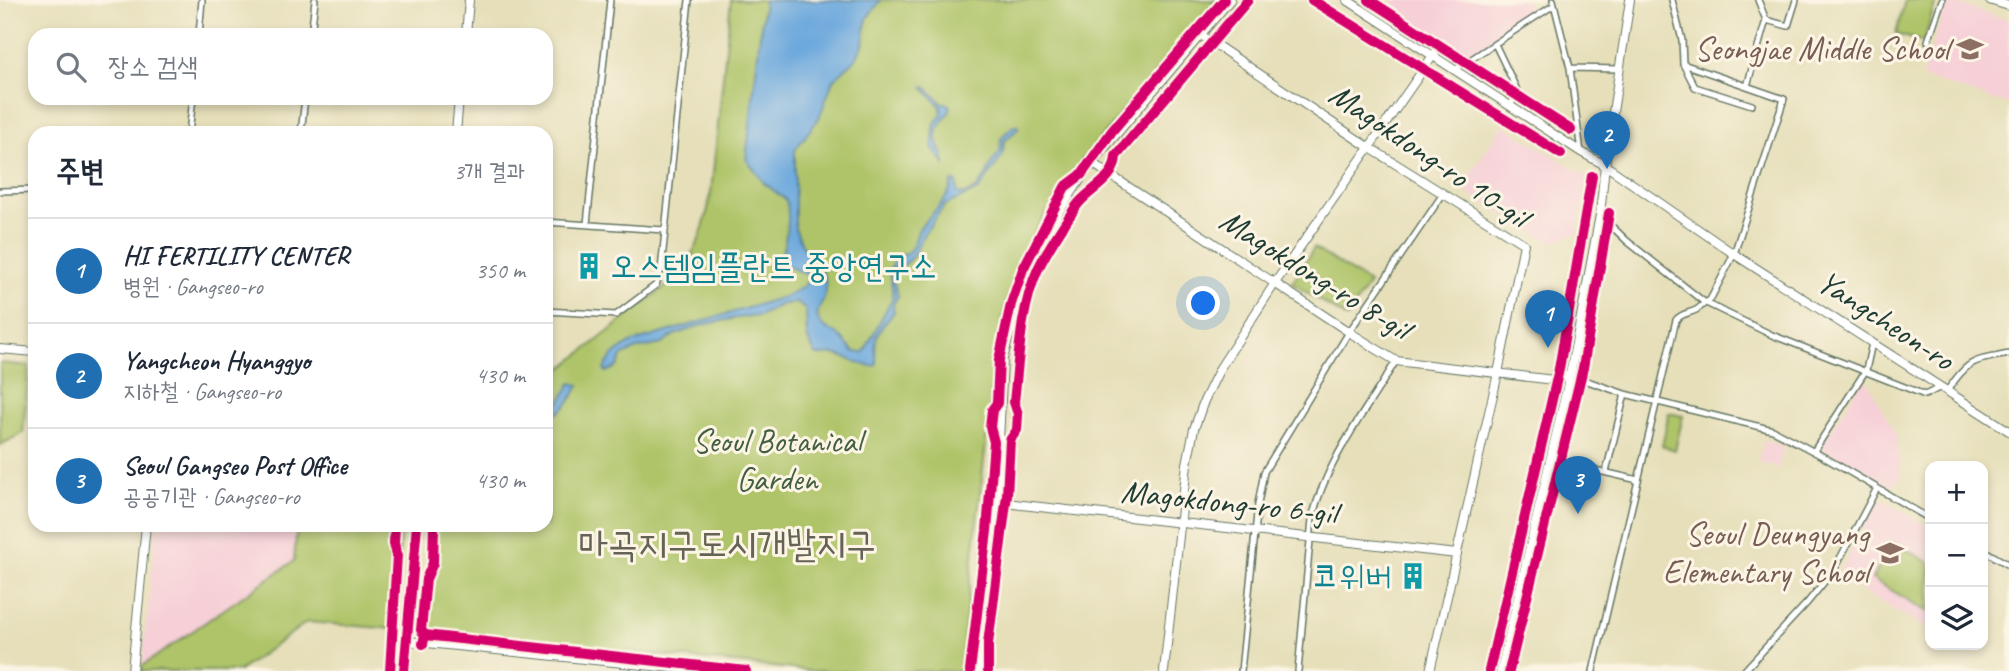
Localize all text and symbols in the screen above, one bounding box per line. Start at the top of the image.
search box [28,28,553,105]
place label: Seongjae Middle School [1695,28,1954,70]
school or university icon: Seongjae Middle School [1955,34,1985,64]
icon: search [52,48,90,86]
text: 장소 검색 [108,50,198,83]
street label: Magokdong-ro 10-gil [1321,73,1541,240]
pin: 2 [1584,111,1630,169]
text: 주변 [56,152,104,190]
text: 3개 결과 [454,157,525,186]
street label: Magokdong-ro 8-gil [1212,199,1423,352]
text: HI FERTILITY CENTER [123,239,349,272]
place label: 오스템임플란트 중앙연구소 [610,245,937,287]
building icon: 오스템임플란트 중앙연구소 [574,251,604,281]
text: 1 [74,256,84,285]
text: 350 m [476,256,525,285]
street label: Yangcheon-ro [1810,260,1964,381]
text: 병원 · Gangseo-ro [123,272,263,301]
your location [1186,286,1220,320]
pin: 1 [1525,290,1571,348]
text: Yangcheon Hyanggyo [123,344,310,377]
text: 2 [74,361,84,390]
text: 430 m [476,361,525,390]
text: 지하철 · Gangseo-ro [123,377,281,406]
park label: Seoul Botanical Garden [693,420,867,500]
text: Seoul Gangseo Post Office [123,449,347,482]
pin: 3 [1555,456,1601,514]
map controls [1925,461,1988,650]
button: + [1925,461,1988,524]
text: 3 [74,466,84,495]
text: 430 m [476,466,525,495]
street label: Magokdong-ro 6-gil [1119,470,1344,535]
text: 공공기관 · Gangseo-ro [123,482,300,511]
place label: Seoul Deungyang Elementary School [1663,513,1874,593]
district label: 마곡지구도시개발지구 [578,520,876,567]
button: − [1925,524,1988,587]
school or university icon: Seoul Deungyang Elementary School [1875,538,1905,568]
place label: 코위버 [1312,555,1392,597]
building icon: 코위버 [1398,561,1428,591]
button: layers [1925,587,1988,650]

